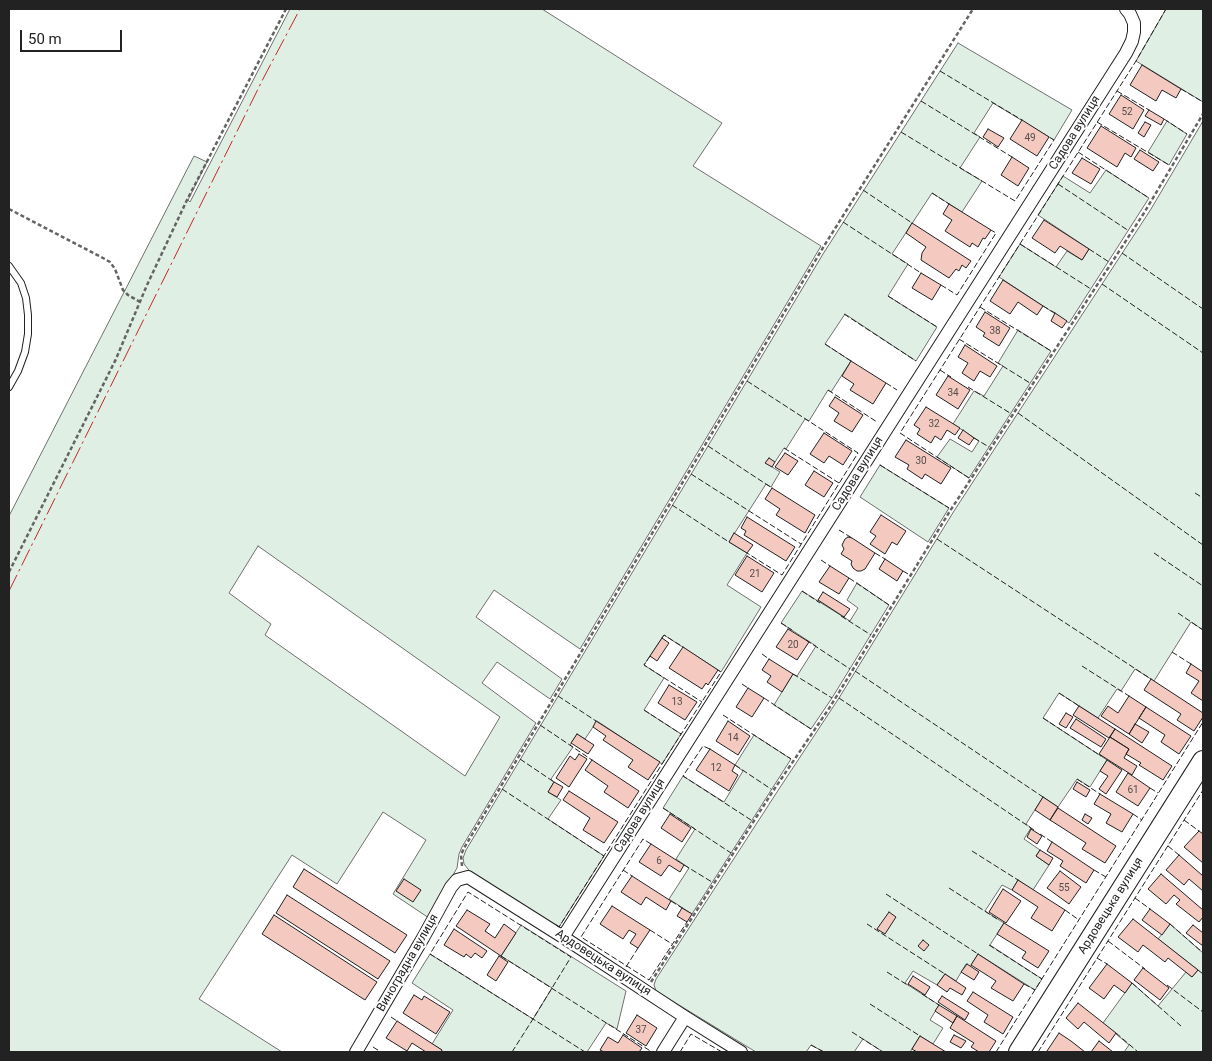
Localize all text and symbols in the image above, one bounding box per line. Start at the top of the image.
scale bar [22,20,125,52]
text: 50 m [28,30,62,48]
street label: Садова вулиця [1046,93,1104,173]
house number: 52 [1121,106,1133,118]
house number: 49 [1024,132,1036,144]
house number: 38 [989,325,1001,337]
house number: 34 [947,387,959,399]
house number: 32 [928,418,940,430]
street label: Садова вулиця [829,434,887,514]
house number: 30 [915,455,927,467]
house number: 21 [749,568,761,580]
house number: 20 [787,639,799,651]
house number: 13 [671,696,683,708]
house number: 14 [727,732,739,744]
house number: 12 [710,762,722,774]
street label: Садова вулиця [611,776,669,856]
house number: 61 [1127,784,1139,796]
house number: 6 [656,855,662,867]
street label: Ардовецька вулиця [1075,855,1147,957]
house number: 55 [1058,882,1070,894]
street label: Виноградна вулиця [374,912,442,1014]
street label: Ардовецька вулиця [552,927,654,999]
house number: 37 [635,1024,647,1036]

